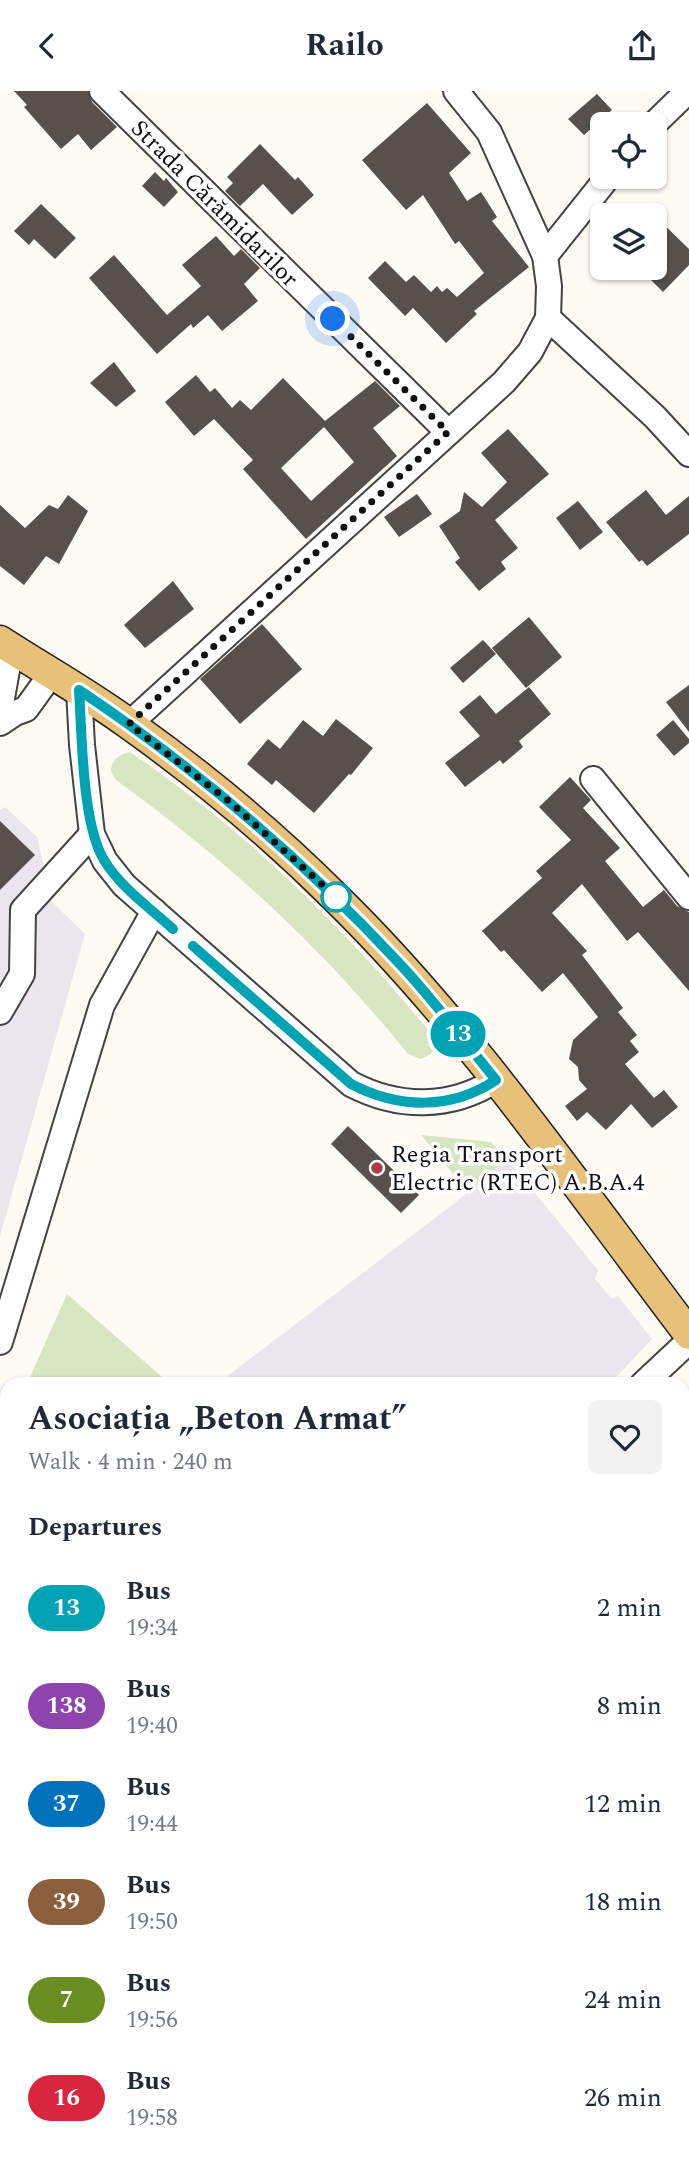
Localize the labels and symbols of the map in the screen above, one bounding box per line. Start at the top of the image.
street label: Strada Cărămidarilor [122,111,307,296]
your location [315,301,350,336]
unlabelled marker [321,882,351,912]
line badge: 13 [426,1011,490,1057]
place label: Regia Transport Electric (RTEC) A.B.A.4 [391,1137,645,1201]
marker: Regia Transport Electric (RTEC) A.B.A.4 [369,1160,385,1176]

